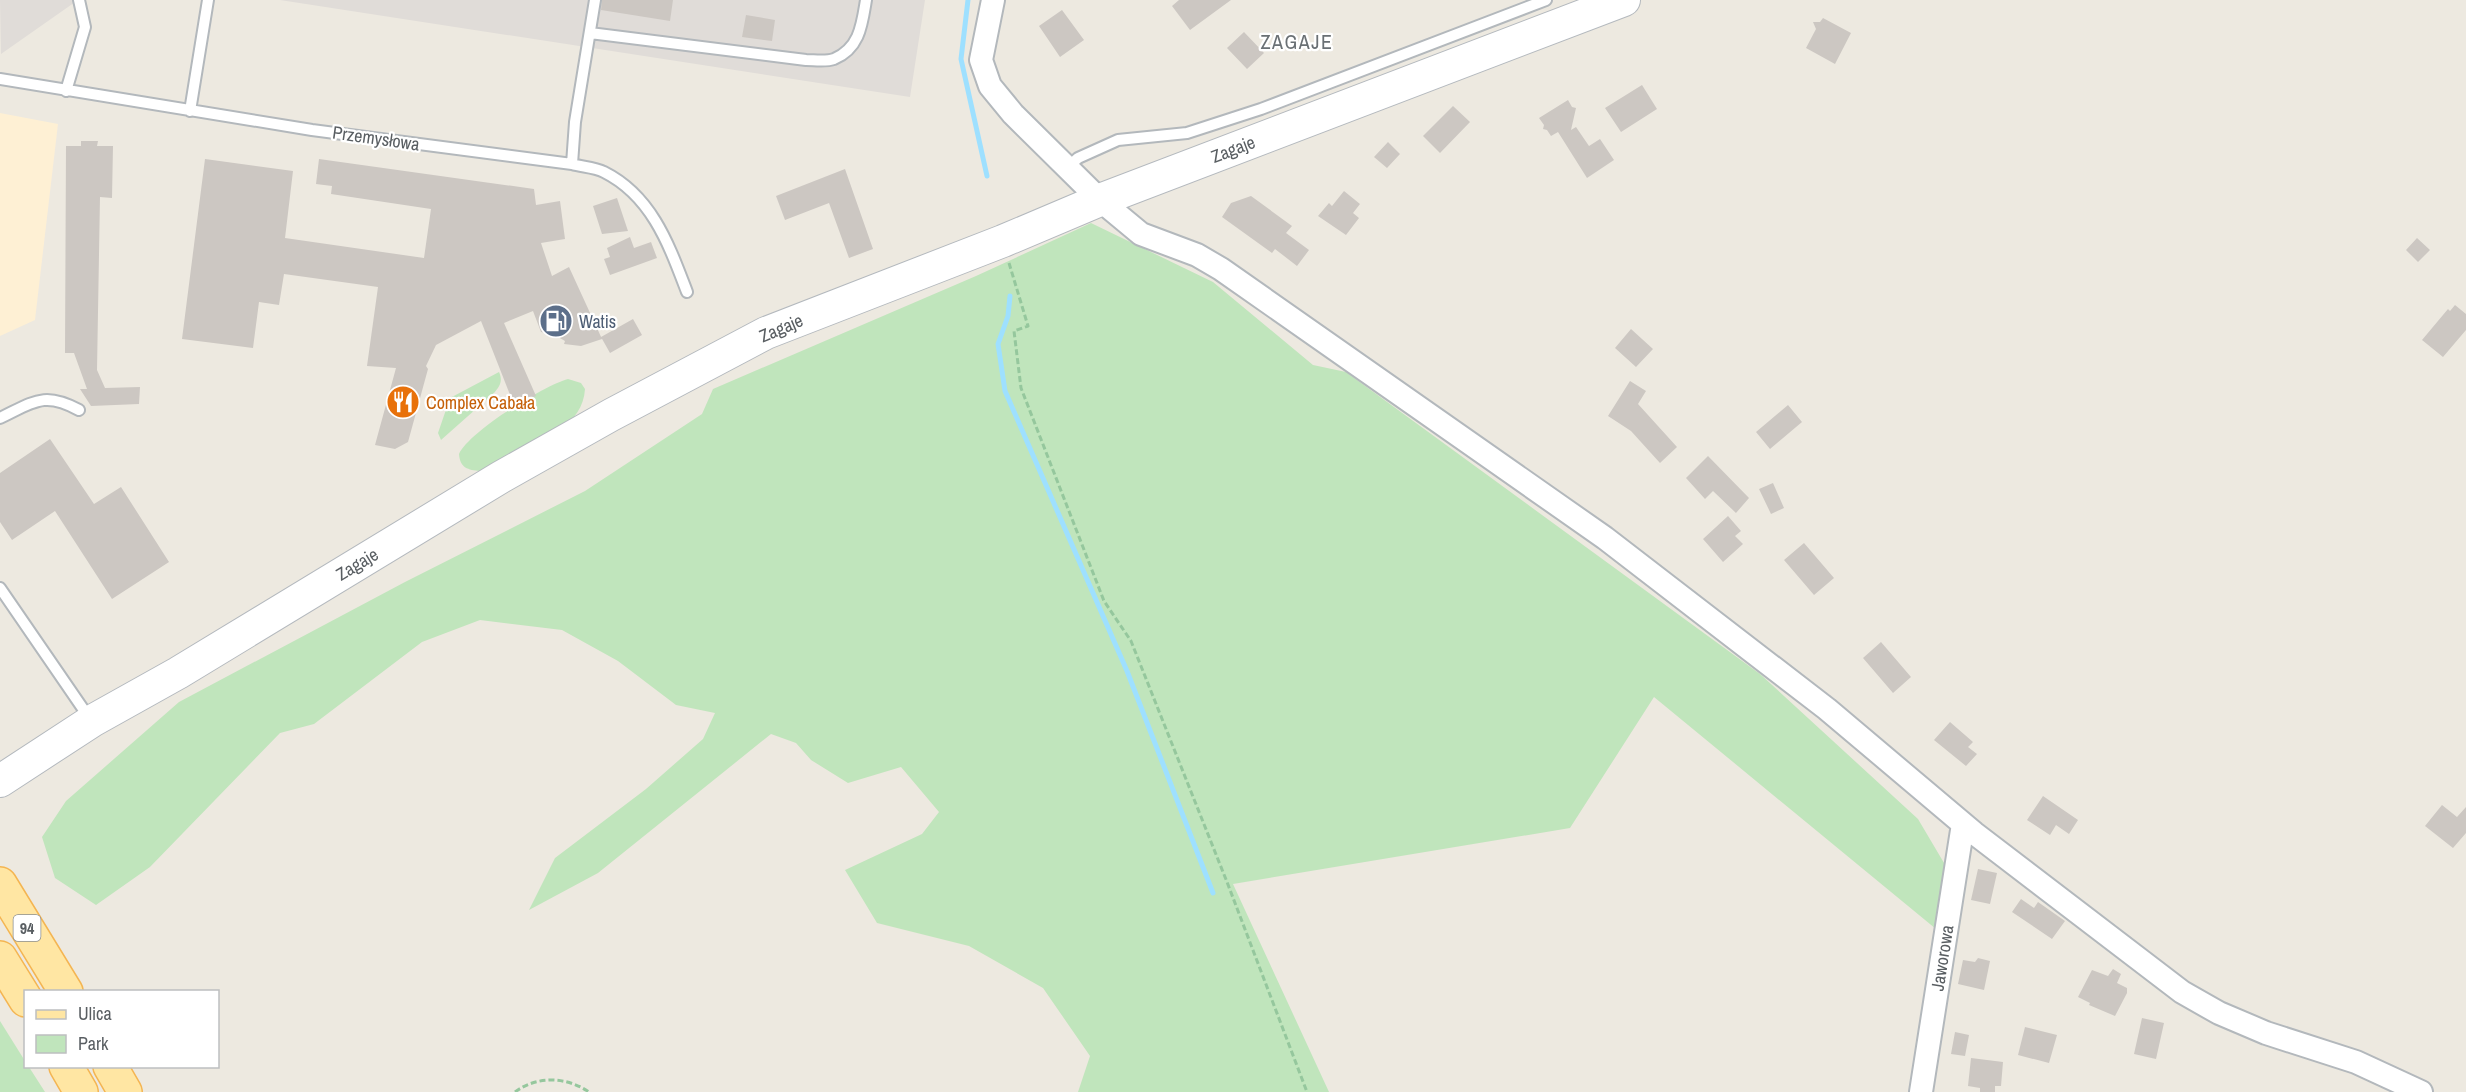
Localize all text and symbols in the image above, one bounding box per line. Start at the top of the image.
district label: ZAGAJE [1261,28,1333,55]
street label: Przemysłowa [331,120,421,156]
street label: Zagaje [1207,129,1259,169]
fuel station icon: Watis [538,303,574,339]
street label: Zagaje [755,308,807,348]
place label: Watis [579,309,616,334]
restaurant icon: Complex Cabała [385,384,421,420]
place label: Complex Cabała [426,390,535,415]
street label: Zagaje [331,542,383,586]
road number: 94 [14,915,40,941]
street label: Jaworowa [1924,923,1960,993]
legend [24,990,219,1068]
text: Ulica [78,1001,112,1026]
text: Park [78,1031,109,1056]

